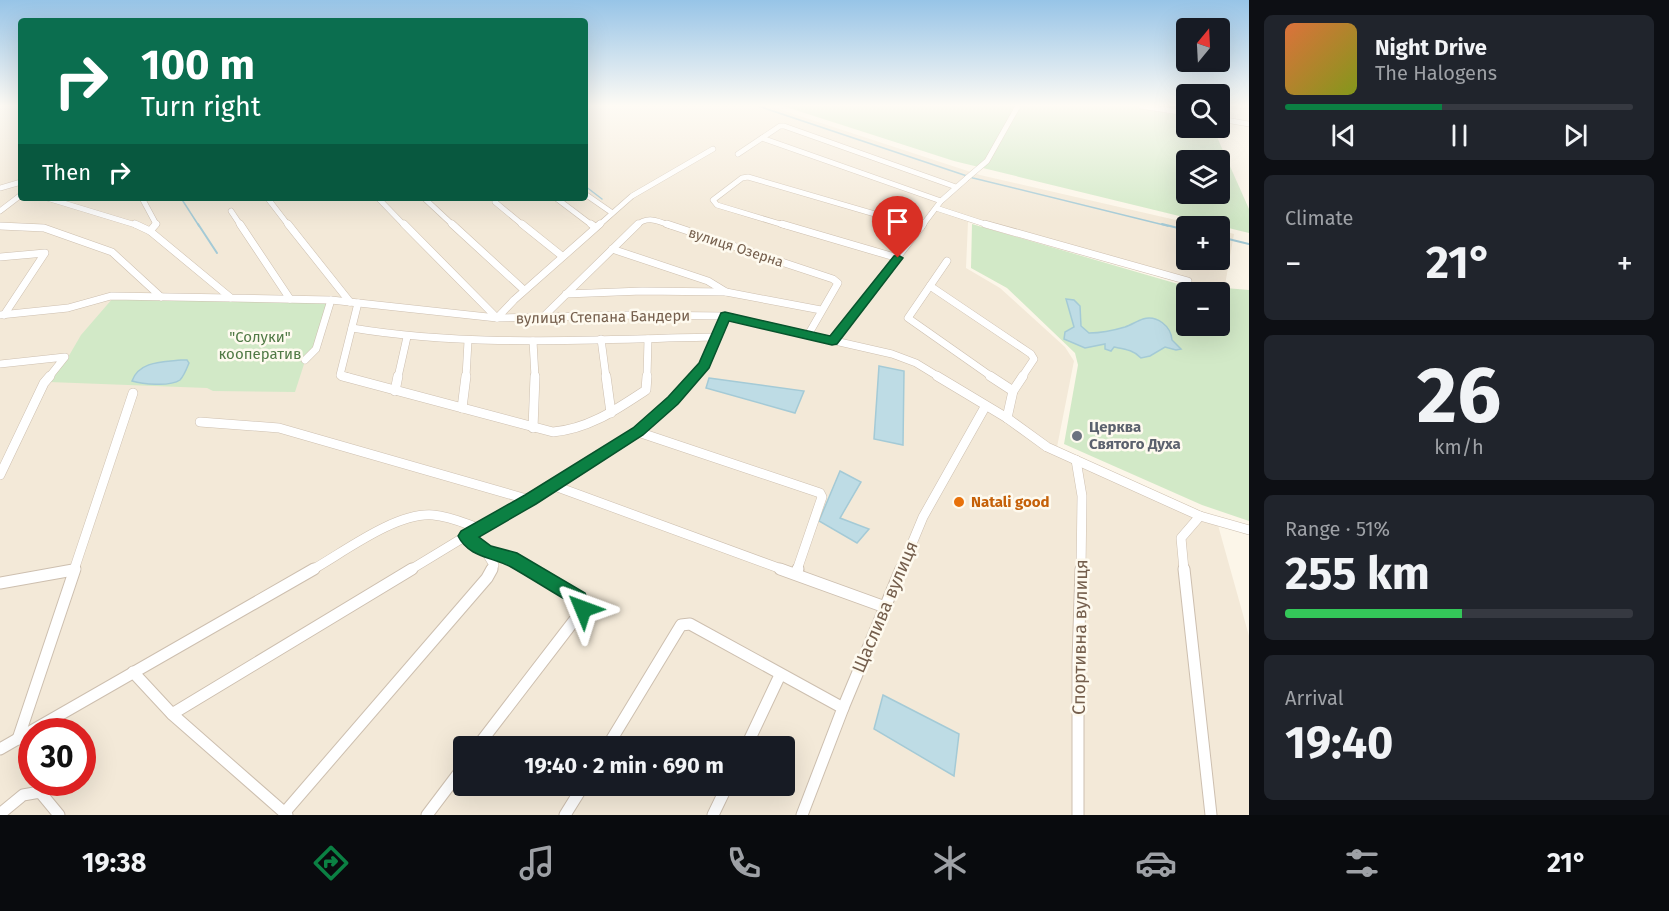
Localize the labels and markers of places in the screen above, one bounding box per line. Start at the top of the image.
pin [872,196,923,258]
place label: Церква Святого Духа [1089,418,1181,453]
marker: Церква Святого Духа [1070,429,1084,443]
place label: Natali good [971,493,1050,511]
marker: Natali good [952,495,966,509]

